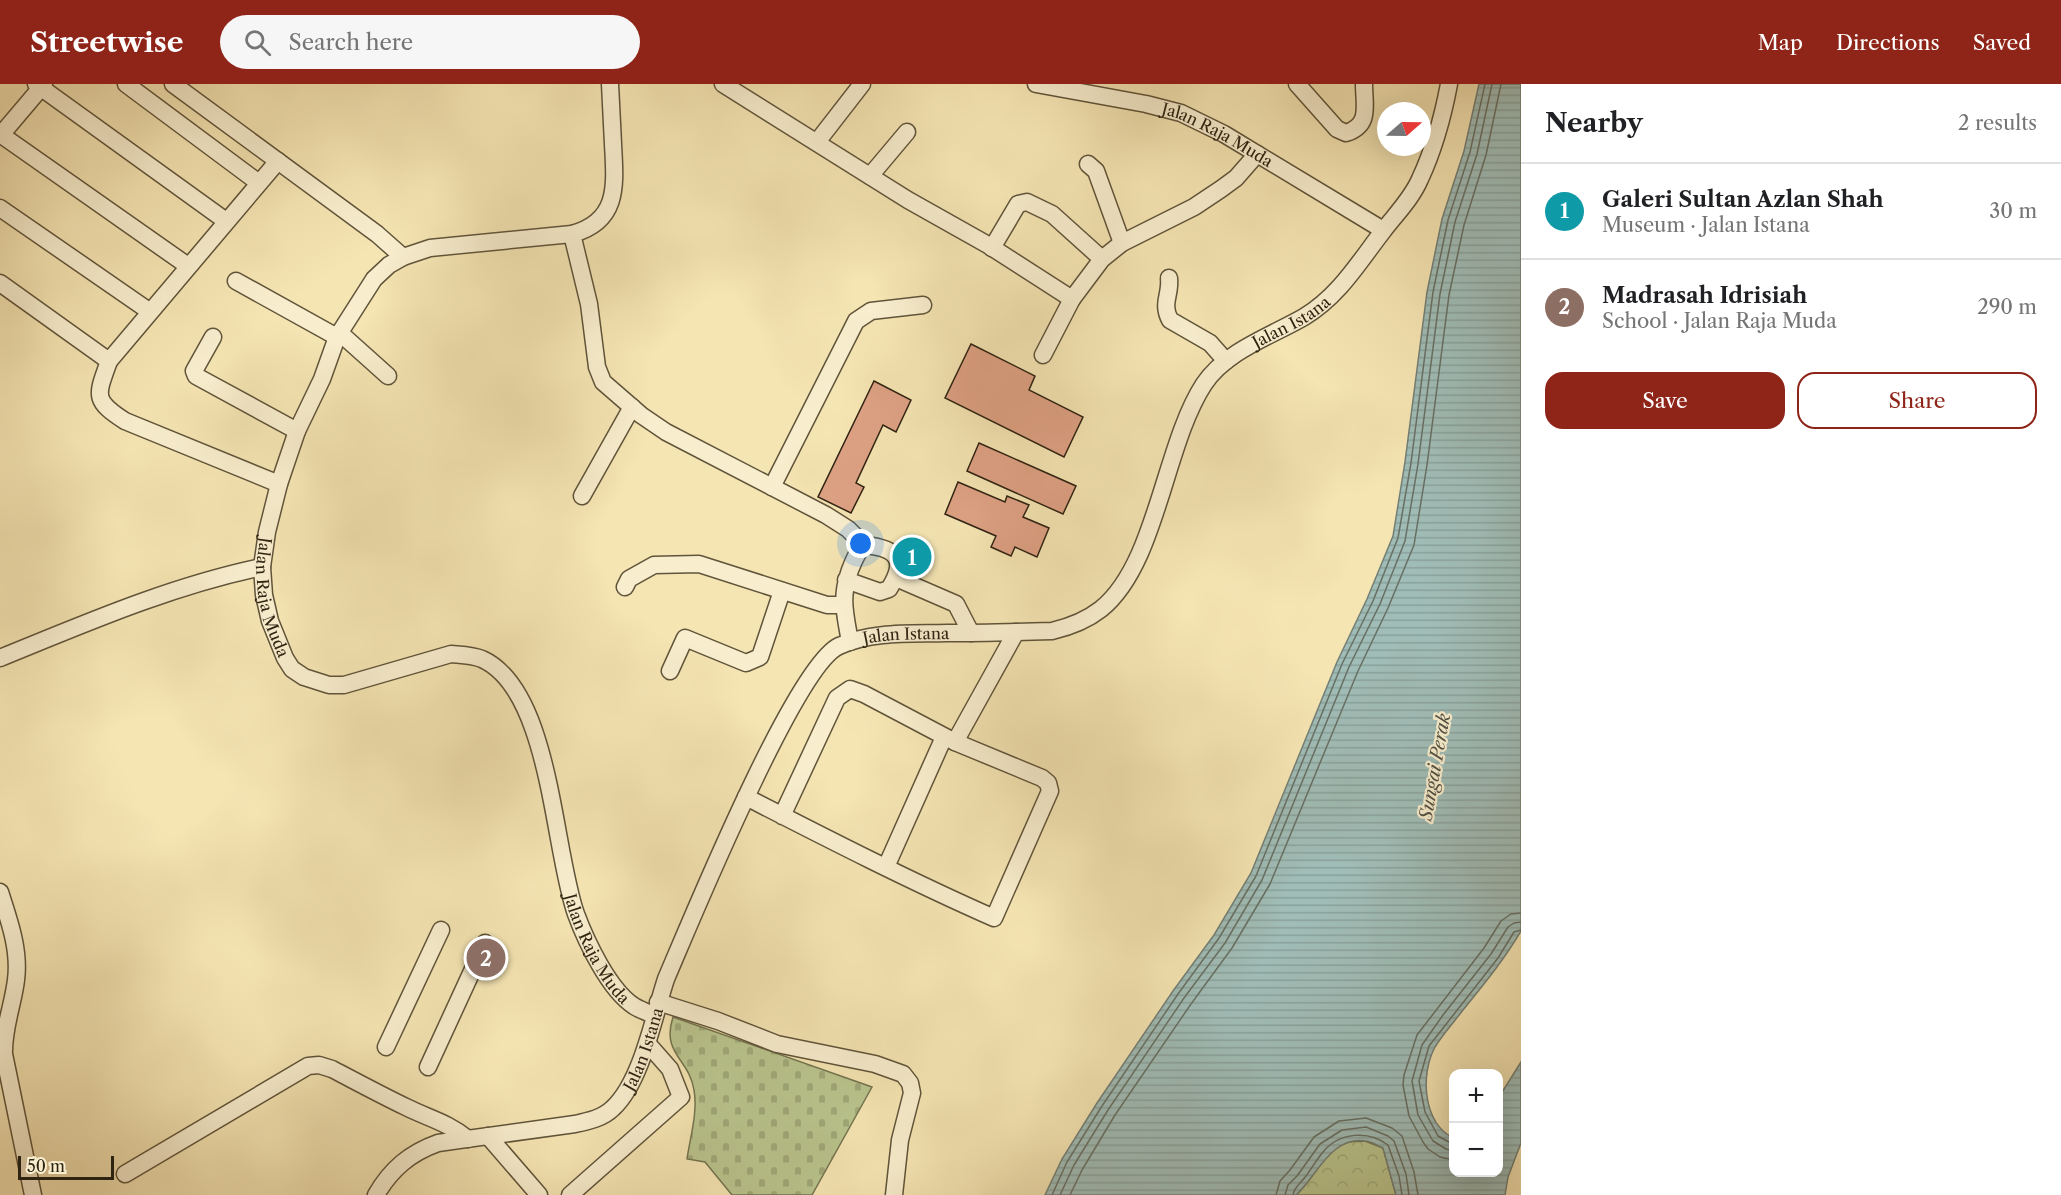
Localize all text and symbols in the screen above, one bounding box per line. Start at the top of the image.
search box [220,15,640,69]
text: Streetwise [30,25,184,59]
icon: search [241,26,274,59]
text: Search here [289,29,413,56]
text: Map [1758,30,1803,55]
text: Directions [1836,30,1940,55]
text: Saved [1973,30,2031,55]
street label: Jalan Raja Muda [1157,98,1277,172]
north arrow [1377,102,1431,156]
text: Nearby [1545,107,1643,139]
text: 2 results [1958,111,2037,135]
text: Galeri Sultan Azlan Shah [1602,186,1884,213]
text: 1 [1560,199,1569,223]
text: 30 m [1989,199,2037,223]
text: Museum · Jalan Istana [1602,213,1810,237]
text: Madrasah Idrisiah [1602,282,1807,309]
street label: Jalan Istana [1246,291,1335,354]
text: 2 [1559,295,1570,319]
text: 290 m [1977,295,2037,319]
text: School · Jalan Raja Muda [1602,309,1837,333]
button: Save [1545,372,1785,429]
button: Share [1797,372,2037,429]
your location [846,529,875,558]
street label: Jalan Raja Muda [252,533,294,661]
pin: 1 [892,534,932,580]
street label: Jalan Istana [858,623,950,649]
water label: Sungai Perak [1415,711,1455,823]
street label: Jalan Raja Muda [560,889,634,1008]
pin: 2 [466,936,506,980]
street label: Jalan Istana [617,1005,667,1097]
map controls [1449,1069,1503,1177]
button: + [1449,1069,1503,1123]
button: − [1449,1123,1503,1177]
scale bar [18,1153,114,1180]
text: 50 m [27,1156,65,1176]

